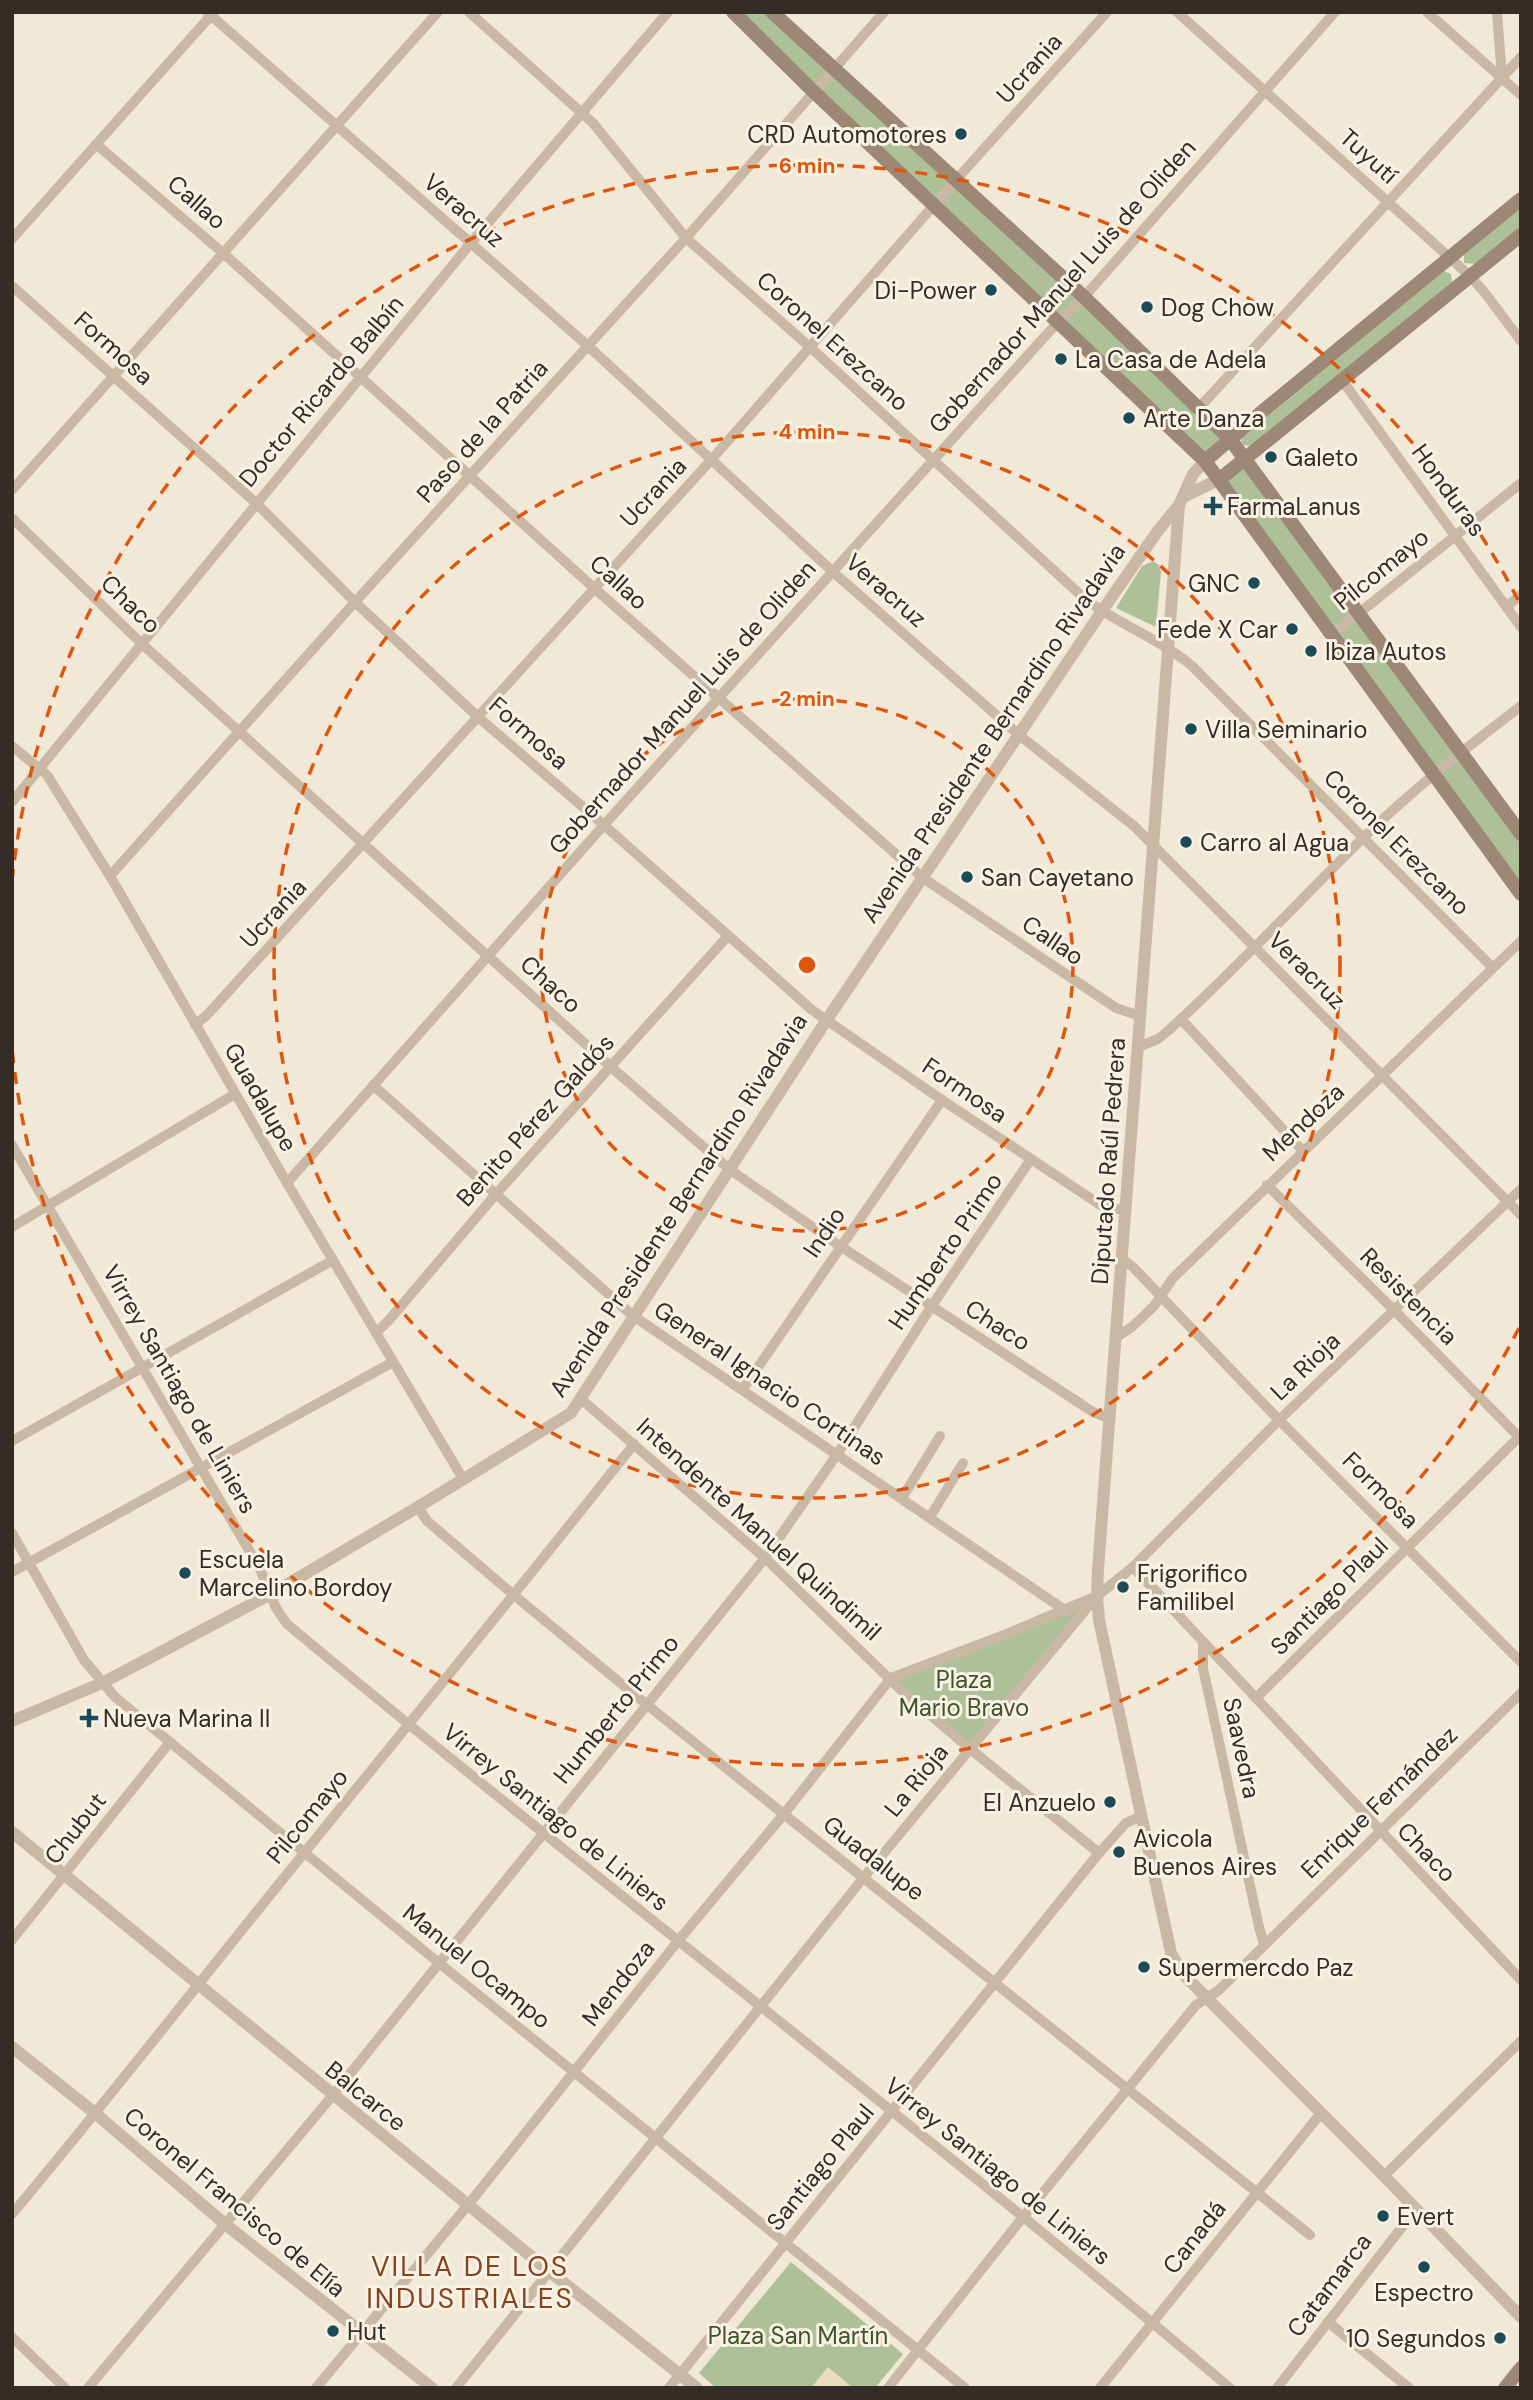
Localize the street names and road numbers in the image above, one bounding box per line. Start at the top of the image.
street label: Ucrania [989,26,1069,110]
street label: Tuyutí [1333,122,1405,191]
street label: Gobernador Manuel Luis de Oliden [922,132,1202,440]
street label: Veracruz [417,166,511,254]
street label: Callao [161,168,233,236]
street label: Coronel Erezcano [750,264,916,418]
street label: Doctor Ricardo Balbín [232,289,410,493]
street label: Formosa [68,304,160,392]
street label: Paso de la Patria [410,353,554,509]
street label: Honduras [1405,438,1493,542]
street label: Ucrania [613,451,693,533]
street label: Pilcomayo [1327,521,1435,617]
street label: Avenida Presidente Bernardino Rivadavia [854,537,1132,929]
street label: Veracruz [839,546,933,634]
street label: Callao [583,548,655,616]
street label: Gobernador Manuel Luis de Oliden [542,553,822,861]
street label: Chaco [94,568,168,640]
street label: Formosa [483,690,575,776]
street label: Coronel Erezcano [1317,762,1477,922]
street label: Ucrania [233,872,313,954]
street label: Callao [1016,908,1090,972]
street label: Veracruz [1262,925,1352,1015]
street label: Chaco [514,948,588,1020]
street label: Avenida Presidente Bernardino Rivadavia [542,1007,814,1403]
street label: Benito Pérez Galdós [449,1027,621,1213]
street label: Diputado Raúl Pedrera [1084,1036,1132,1286]
street label: Guadalupe [217,1037,305,1157]
street label: Formosa [916,1050,1014,1130]
street label: Mendoza [1256,1076,1350,1168]
street label: Humberto Primo [881,1167,1009,1335]
street label: Indio [796,1201,852,1263]
street label: Resistencia [1354,1241,1464,1351]
street label: Virrey Santiago de Liniers [96,1259,264,1519]
street label: Chaco [959,1292,1037,1358]
street label: General Ignacio Cortinas [648,1294,892,1472]
street label: La Rioja [1264,1325,1346,1407]
street label: Intendente Manuel Quindimil [630,1411,888,1647]
street label: Formosa [1336,1445,1426,1535]
street label: Santiago Plaul [1264,1531,1394,1661]
street label: Humberto Primo [546,1628,686,1790]
street label: Saavedra [1216,1695,1268,1801]
street label: Virrey Santiago de Liniers [437,1716,675,1918]
street label: Enrique Fernández [1294,1719,1464,1885]
street label: La Rioja [877,1737,955,1823]
street label: Pilcomayo [259,1762,355,1870]
street label: Chubut [37,1786,113,1870]
street label: Guadalupe [817,1809,931,1907]
street label: Chaco [1391,1815,1463,1889]
street label: Manuel Ocampo [396,1897,558,2035]
street label: Mendoza [575,1934,661,2032]
street label: Balcarce [319,2054,413,2138]
street label: Virrey Santiago de Liniers [879,2070,1117,2272]
street label: Santiago Plaul [760,2097,880,2237]
street label: Coronel Francisco de Elía [118,2100,352,2304]
street label: Canadá [1156,2194,1232,2280]
street label: Catamarca [1280,2227,1378,2343]

